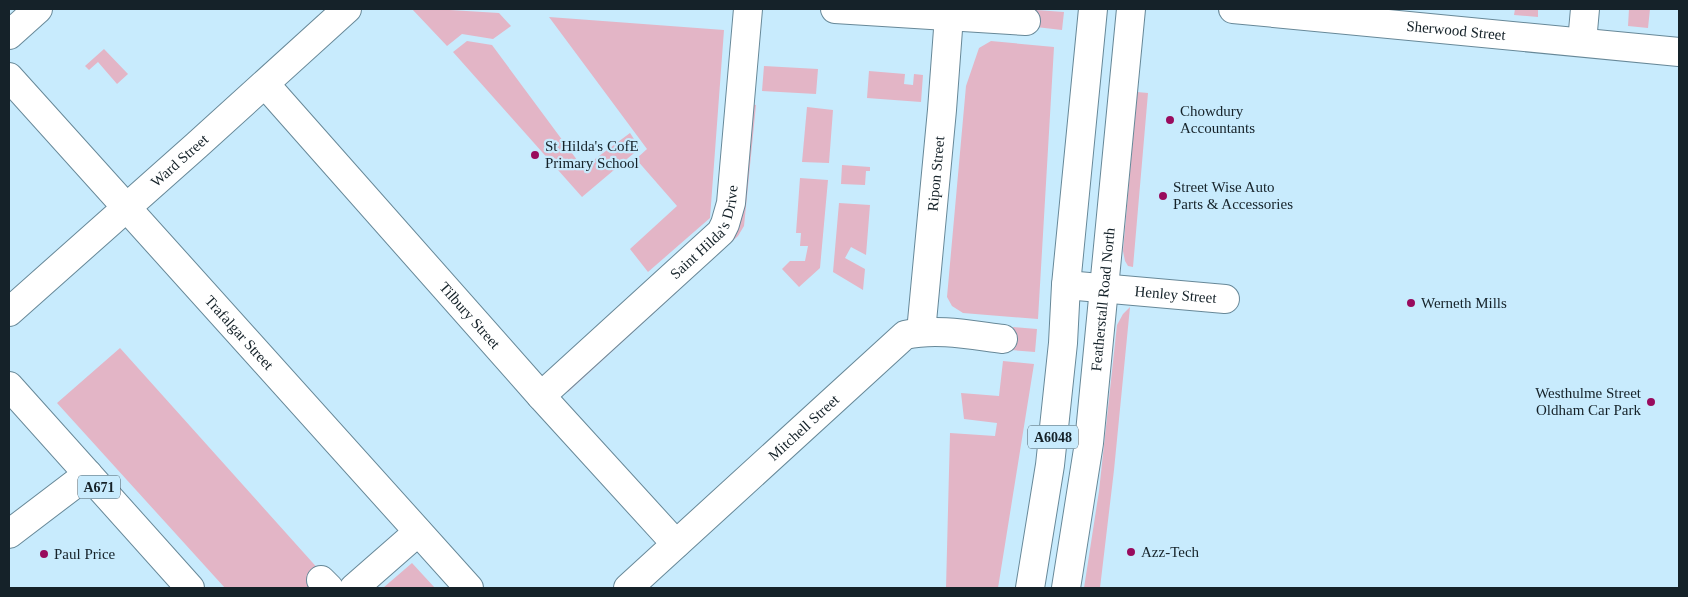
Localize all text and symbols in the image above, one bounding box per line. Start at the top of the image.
street label: Sherwood Street [1406,18,1507,43]
place label: Chowdury Accountants [1180,103,1255,136]
marker: Chowdury Accountants [1164,114,1176,126]
street label: Ward Street [148,130,212,190]
street label: Ripon Street [924,135,948,212]
place label: St Hilda's CofE Primary School [545,138,639,171]
marker: St Hilda's CofE Primary School [529,149,541,161]
place label: Street Wise Auto Parts & Accessories [1173,179,1293,212]
street label: Saint Hilda's Drive [667,184,741,282]
marker: Street Wise Auto Parts & Accessories [1157,190,1169,202]
street label: Featherstall Road North [1088,226,1118,372]
street label: Tilbury Street [436,279,504,353]
street label: Henley Street [1134,283,1218,306]
street label: Trafalgar Street [202,292,277,374]
place label: Werneth Mills [1421,295,1507,311]
marker: Werneth Mills [1405,297,1417,309]
place label: Westhulme Street Oldham Car Park [1535,385,1642,418]
street label: Mitchell Street [765,391,843,464]
marker: Westhulme Street Oldham Car Park [1645,396,1657,408]
road number: A6048 [1028,426,1078,448]
road number: A671 [78,476,120,498]
place label: Azz-Tech [1141,544,1200,560]
place label: Paul Price [54,546,116,562]
marker: Azz-Tech [1125,546,1137,558]
marker: Paul Price [38,548,50,560]

